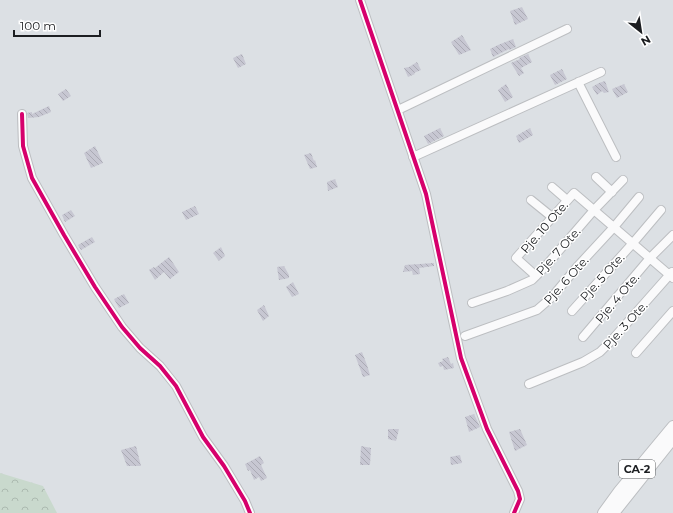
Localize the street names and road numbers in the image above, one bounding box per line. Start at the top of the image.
street label: Pje. 10 Ote. [517,198,571,256]
street label: Pje. 7 Ote. [533,224,583,278]
street label: Pje. 5 Ote. [577,250,627,304]
street label: Pje. 6 Ote. [540,253,592,307]
street label: Pje. 4 Ote. [592,270,642,326]
street label: Pje. 3 Ote. [600,298,650,352]
road number: CA-2 [619,460,655,478]

